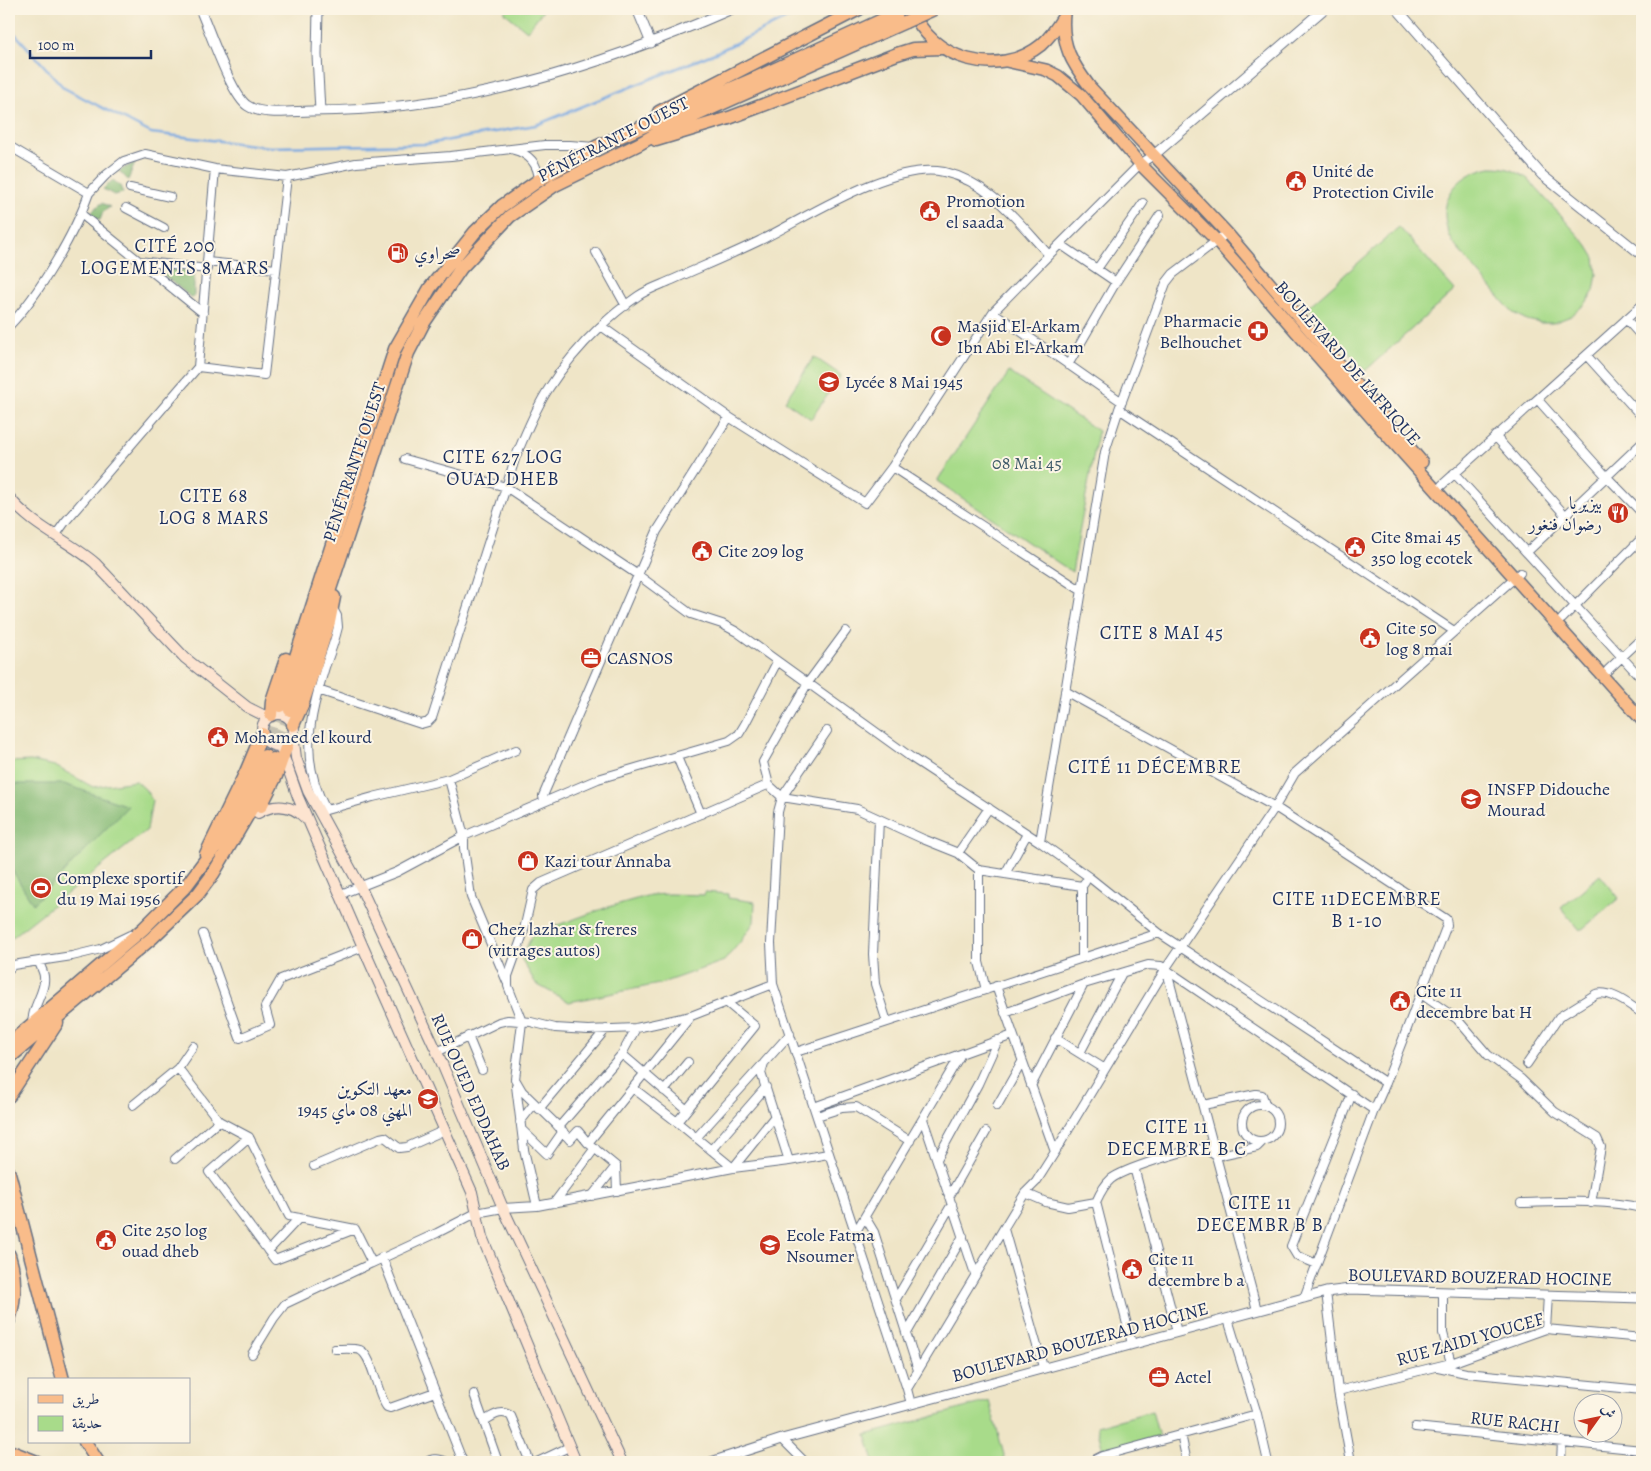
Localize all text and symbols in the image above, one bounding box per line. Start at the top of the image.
scale bar [30,28,151,60]
text: 100 m [38,35,75,55]
street label: PÉNÉTRANTE OUEST [533,90,693,188]
place label: Unité de Protection Civile [1312,159,1434,204]
public building icon: Unité de Protection Civile [1284,169,1308,193]
place label: Promotion el saada [946,189,1025,234]
public building icon: Promotion el saada [918,199,942,223]
district label: CITÉ 200 LOGEMENTS 8 MARS [80,233,270,281]
fuel station icon: صحراوي [386,241,410,265]
place label: صحراوي [414,241,461,268]
street label: BOULEVARD DE L'AFRIQUE [1270,275,1426,451]
place label: Pharmacie Belhouchet [1159,309,1242,354]
place label: Masjid El-Arkam Ibn Abi El-Arkam [957,314,1084,359]
pharmacy icon: Pharmacie Belhouchet [1246,319,1270,343]
mosque icon: Masjid El-Arkam Ibn Abi El-Arkam [929,324,953,348]
school or university icon: Lycée 8 Mai 1945 [817,370,841,394]
place label: Lycée 8 Mai 1945 [845,370,963,394]
street label: PÉNÉTRANTE OUEST [317,379,391,545]
district label: CITE 627 LOG OUAD DHEB [443,444,563,492]
park label: 08 Mai 45 [992,451,1062,475]
district label: CITE 68 LOG 8 MARS [158,483,270,531]
place label: بيزيريا رضوان فنغور [1527,491,1602,536]
restaurant icon: بيزيريا رضوان فنغور [1606,501,1630,525]
place label: Cite 8mai 45 350 log ecotek [1371,525,1473,570]
public building icon: Cite 8mai 45 350 log ecotek [1343,535,1367,559]
public building icon: Cite 209 log [690,539,714,563]
place label: Cite 209 log [718,539,804,563]
place label: Cite 50 log 8 mai [1386,616,1453,661]
district label: CITE 8 MAI 45 [1100,620,1224,646]
public building icon: Cite 50 log 8 mai [1358,626,1382,650]
office icon: CASNOS [579,646,603,670]
place label: CASNOS [607,646,673,670]
public building icon: Mohamed el kourd [206,725,230,749]
place label: Mohamed el kourd [234,725,372,749]
district label: CITÉ 11 DÉCEMBRE [1068,754,1242,780]
place label: INSFP Didouche Mourad [1487,777,1610,822]
school or university icon: INSFP Didouche Mourad [1459,787,1483,811]
shop icon: Kazi tour Annaba [516,849,540,873]
place label: Kazi tour Annaba [544,849,672,873]
place label: Complexe sportif du 19 Mai 1956 [57,866,186,911]
sports icon: Complexe sportif du 19 Mai 1956 [29,876,53,900]
district label: CITE 11DECEMBRE B 1-10 [1272,886,1442,934]
place label: Chez lazhar & freres (vitrages autos) [488,917,637,962]
shop icon: Chez lazhar & freres (vitrages autos) [460,927,484,951]
place label: Cite 11 decembre bat H [1416,979,1532,1024]
public building icon: Cite 11 decembre bat H [1388,989,1412,1013]
street label: RUE OUED EDDAHAB [426,1010,516,1174]
place label: معهد التكوين المهني 08 ماي 1945 [297,1077,412,1127]
school or university icon: معهد التكوين المهني 08 ماي 1945 [416,1087,440,1111]
district label: CITE 11 DECEMBRE B C [1107,1114,1247,1162]
district label: CITE 11 DECEMBR B B [1196,1190,1324,1238]
place label: Cite 250 log ouad dheb [122,1218,207,1263]
place label: Ecole Fatma Nsoumer [786,1223,875,1268]
public building icon: Cite 250 log ouad dheb [94,1228,118,1252]
school or university icon: Ecole Fatma Nsoumer [758,1233,782,1257]
place label: Cite 11 decembre b a [1148,1247,1245,1292]
public building icon: Cite 11 decembre b a [1120,1257,1144,1281]
street label: BOULEVARD BOUZERAD HOCINE [1348,1263,1612,1291]
street label: BOULEVARD BOUZERAD HOCINE [949,1296,1211,1388]
street label: RUE ZAIDI YOUCEF [1394,1306,1546,1372]
office icon: Actel [1147,1365,1171,1389]
place label: Actel [1174,1365,1212,1389]
legend [28,1378,190,1444]
text: طريق [72,1389,99,1409]
north arrow [1574,1394,1624,1444]
text: ش [1597,1400,1620,1422]
street label: RUE RACHI [1469,1405,1561,1439]
text: حديقة [72,1413,102,1433]

